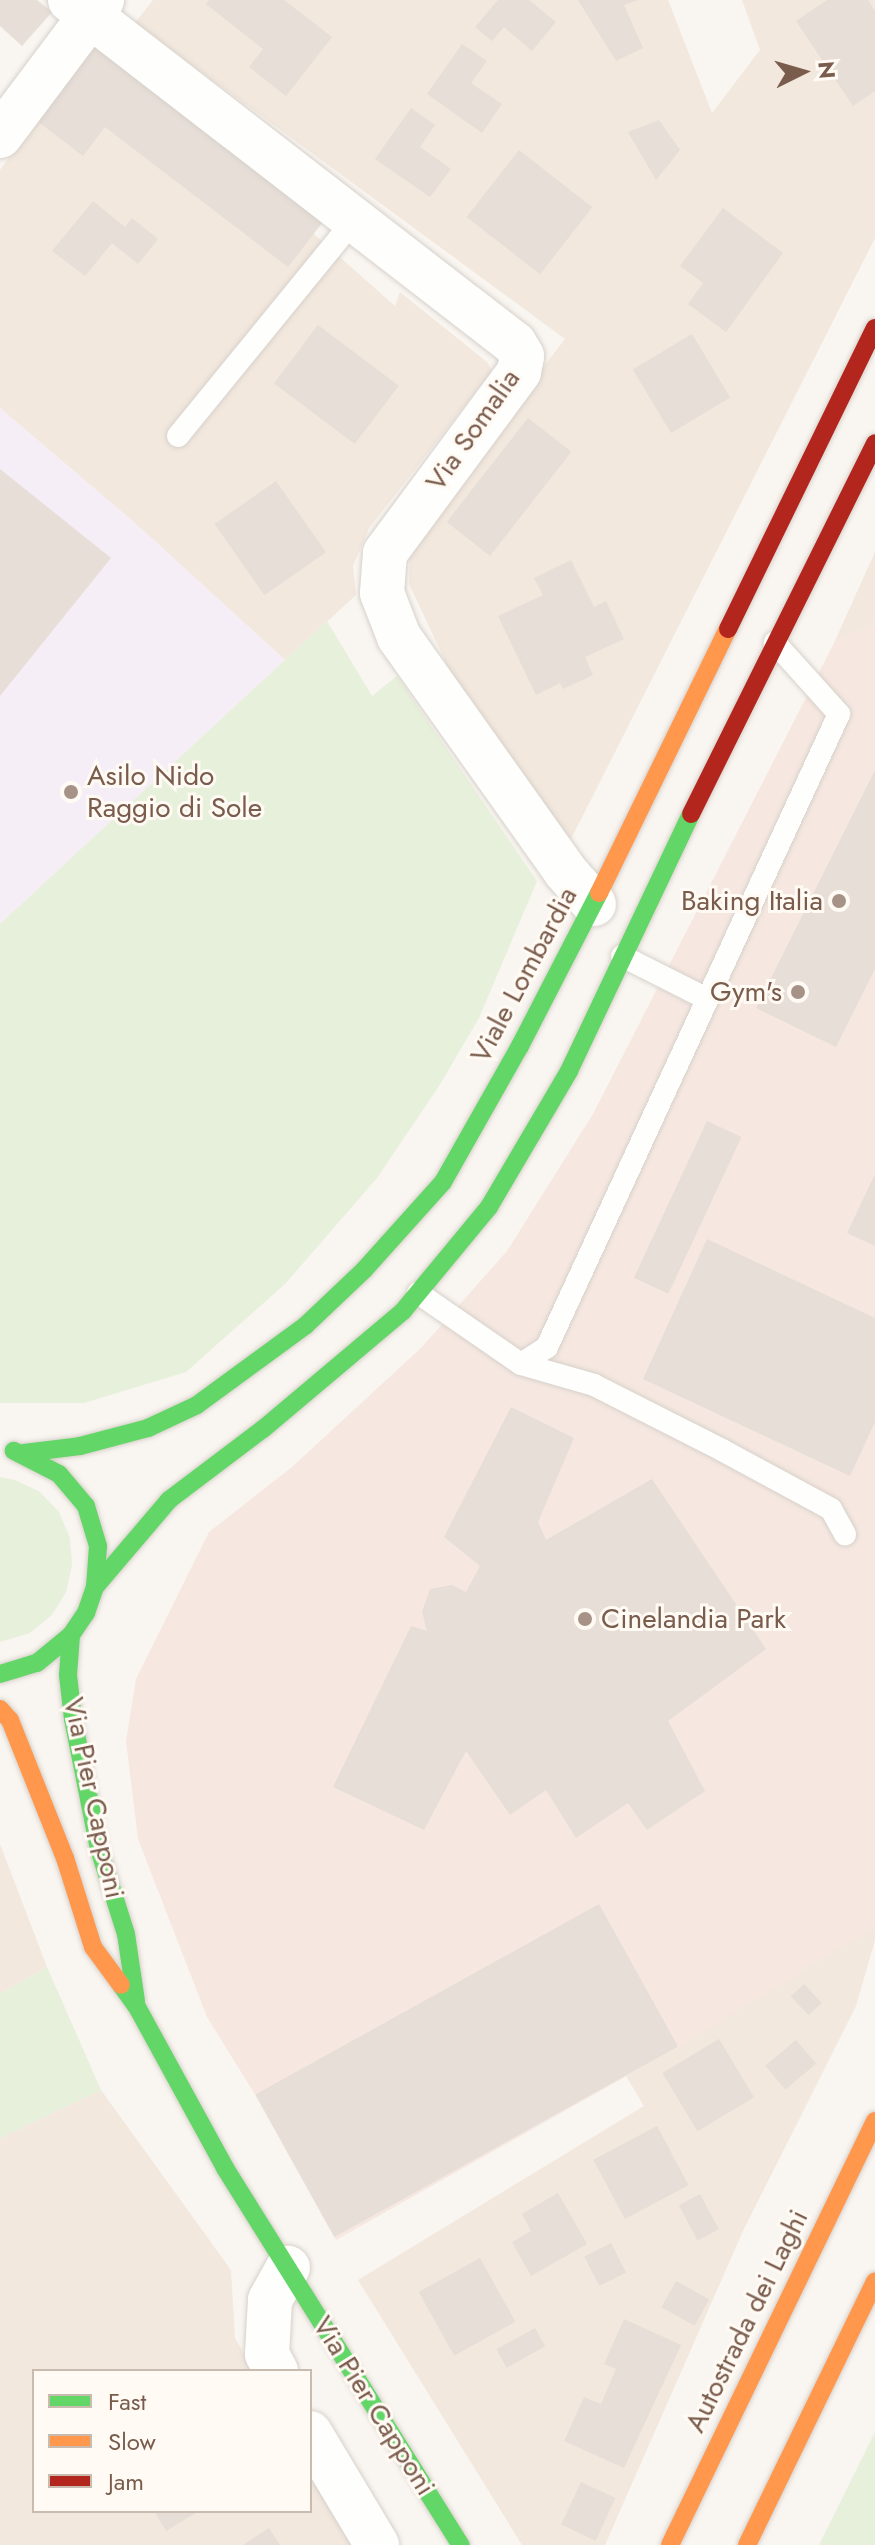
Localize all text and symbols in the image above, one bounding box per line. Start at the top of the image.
north arrow [763,32,843,112]
text: N [810,60,844,80]
street label: Via Somalia [419,363,527,497]
place label: Asilo Nido Raggio di Sole [87,759,262,825]
marker: Asilo Nido Raggio di Sole [62,783,80,801]
street label: Viale Lombardia [464,881,584,1069]
place label: Baking Italia [681,884,823,918]
marker: Baking Italia [830,892,848,910]
place label: Gym's [710,975,782,1009]
marker: Gym's [789,983,807,1001]
place label: Cinelandia Park [601,1602,786,1636]
marker: Cinelandia Park [576,1610,594,1628]
street label: Via Pier Capponi [56,1694,132,1902]
street label: Autostrada dei Laghi [679,2204,815,2438]
street label: Via Pier Capponi [306,2310,442,2502]
legend [32,2369,312,2513]
text: Fast [108,2384,146,2419]
text: Slow [108,2424,156,2459]
text: Jam [108,2464,144,2499]

